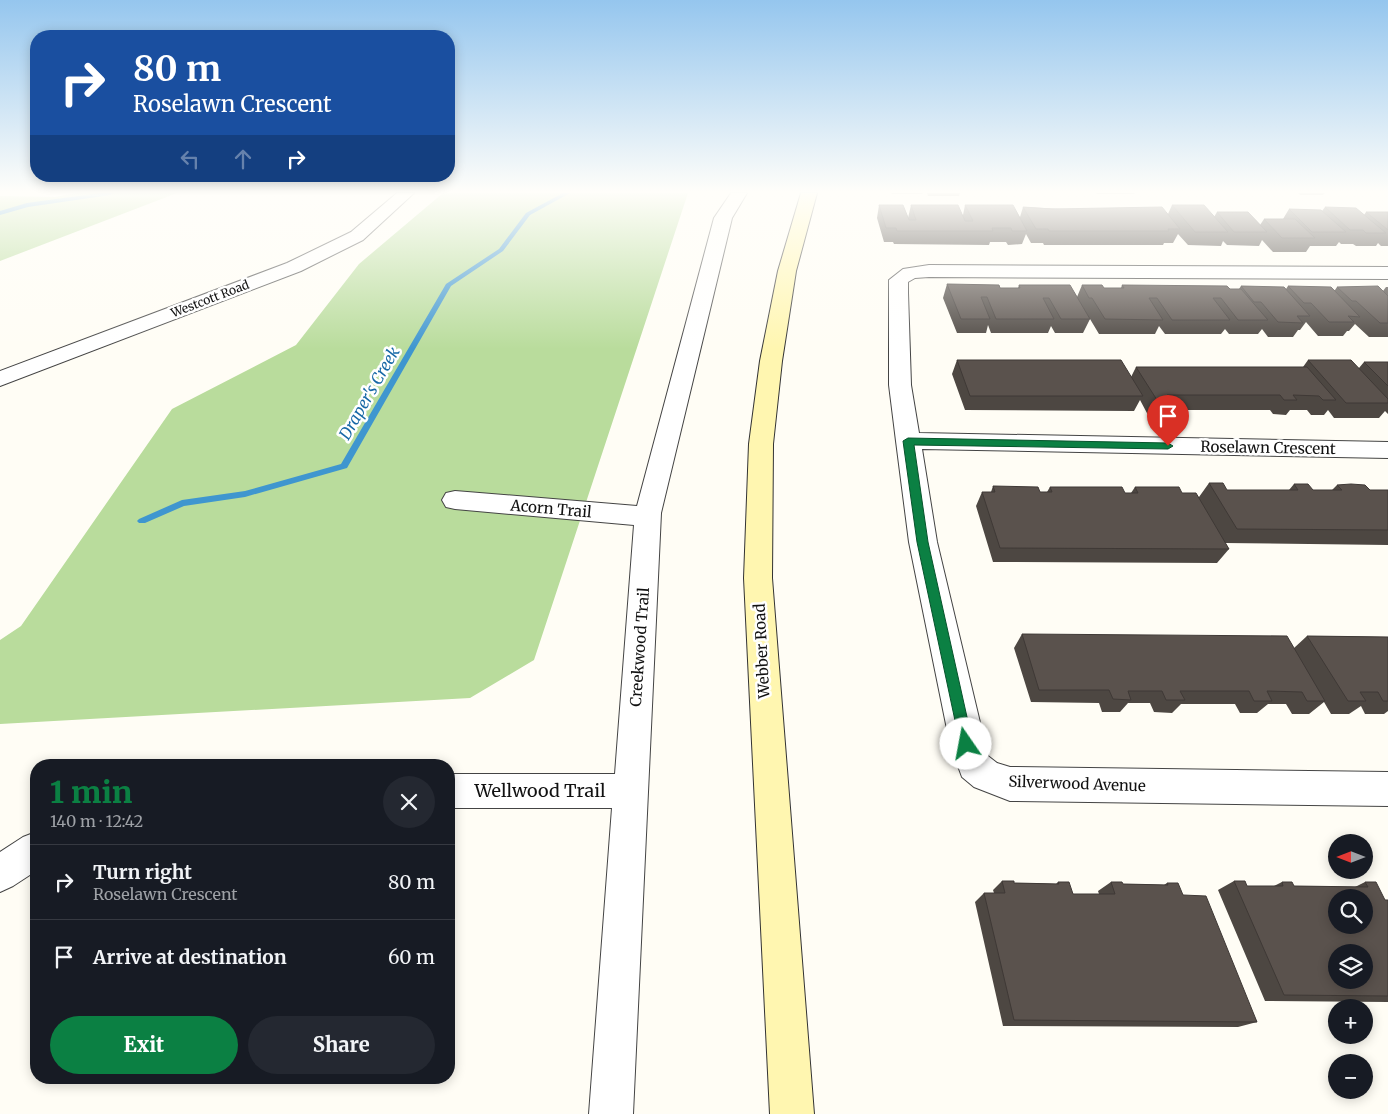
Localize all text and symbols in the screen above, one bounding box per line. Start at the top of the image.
text: 80 m [133,47,221,91]
icon: right [50,50,115,115]
text: Roselawn Crescent [133,90,332,118]
icon: left [176,145,204,173]
icon: ahead [229,145,257,173]
icon: right [282,145,310,173]
street label: Westcott Road [168,277,251,321]
water label: Draper's Creek [334,343,404,444]
pin [1147,395,1189,446]
icon: arrive [1154,402,1182,430]
street label: Roselawn Crescent [1200,437,1336,458]
street label: Acorn Trail [509,495,593,522]
street label: Creekwood Trail [626,586,653,707]
street label: Webber Road [750,603,774,700]
position arrow [939,717,991,769]
street label: Silverwood Avenue [1008,772,1146,795]
text: 1 min [50,773,132,811]
button: close [383,776,435,828]
street label: Wellwood Trail [473,779,606,802]
text: 140 m · 12:42 [50,811,143,831]
north arrow [1328,834,1372,879]
map controls [1328,834,1373,1099]
text: Turn right [93,860,192,884]
icon: right [50,868,78,896]
text: 80 m [388,870,435,894]
text: Roselawn Crescent [93,884,237,904]
button: search [1328,889,1373,934]
icon: arrive [50,943,78,971]
button: layers [1328,944,1373,989]
text: Arrive at destination [93,945,287,969]
text: 60 m [388,945,435,969]
button: + [1328,999,1373,1044]
button: Exit [50,1016,238,1074]
button: Share [248,1016,435,1074]
button: − [1328,1054,1373,1099]

